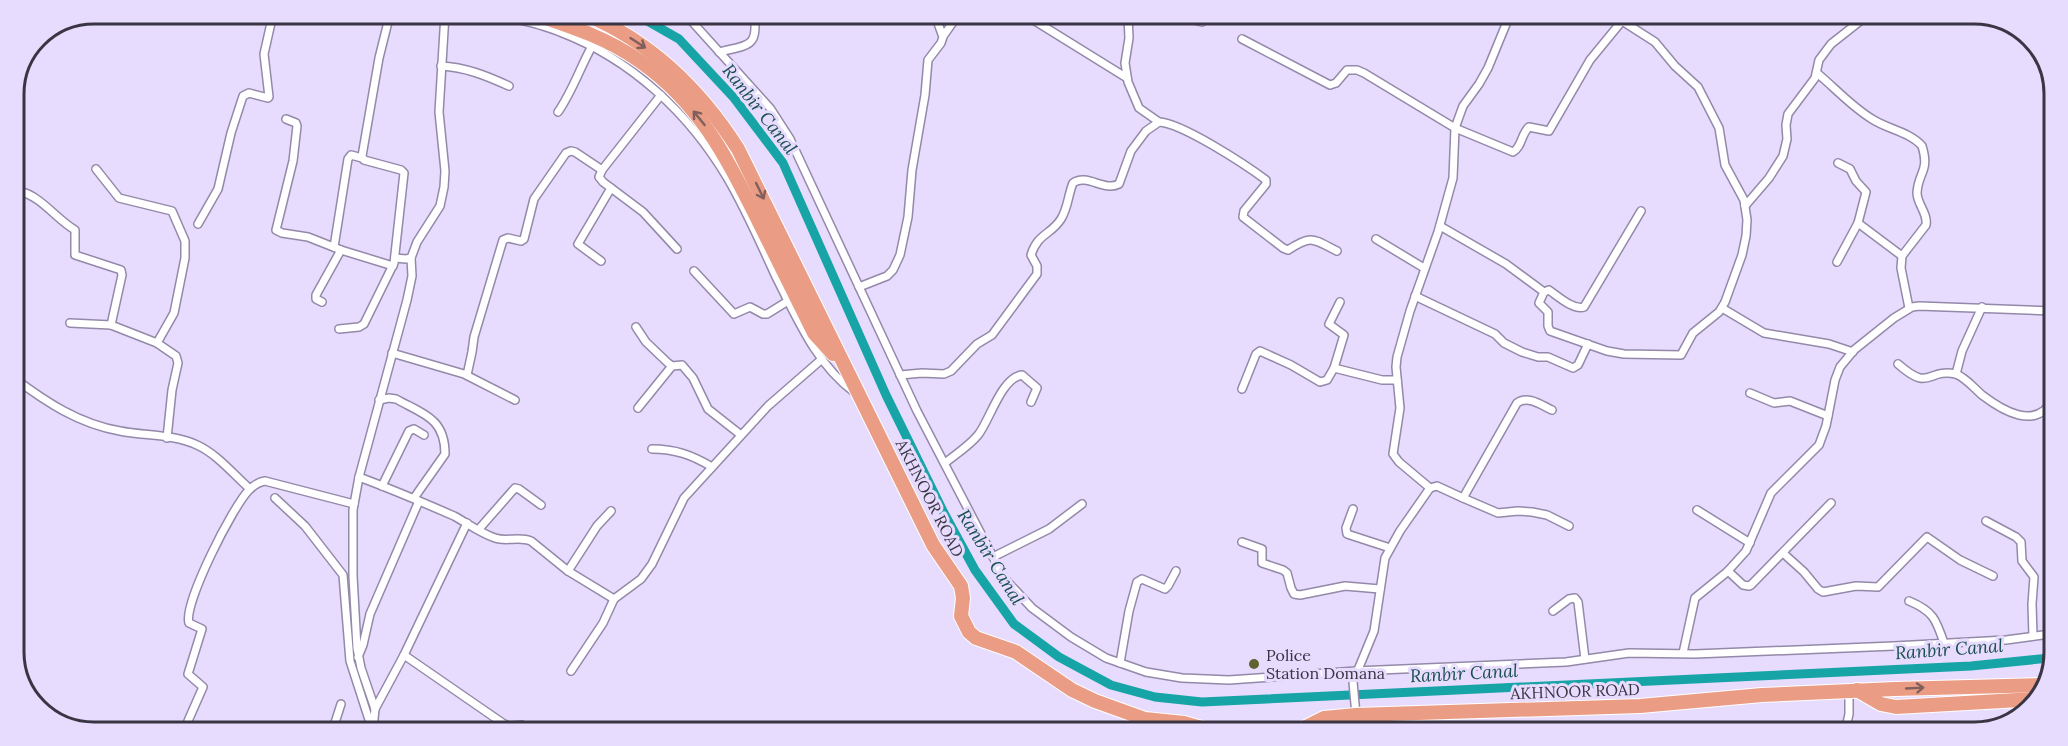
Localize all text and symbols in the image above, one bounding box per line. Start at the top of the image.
one-way arrow [629,37,646,50]
water label: Ranbir Canal [718,59,802,159]
one-way arrow [692,110,705,126]
one-way arrow [755,182,767,200]
street label: AKHNOOR ROAD [891,435,968,560]
water label: Ranbir Canal [953,505,1029,609]
water label: Ranbir Canal [1894,634,2004,664]
place label: Police Station Domana [1266,645,1385,683]
marker: Police Station Domana [1247,657,1261,671]
water label: Ranbir Canal [1409,659,1519,687]
street label: AKHNOOR ROAD [1509,679,1640,703]
one-way arrow [1905,682,1925,693]

